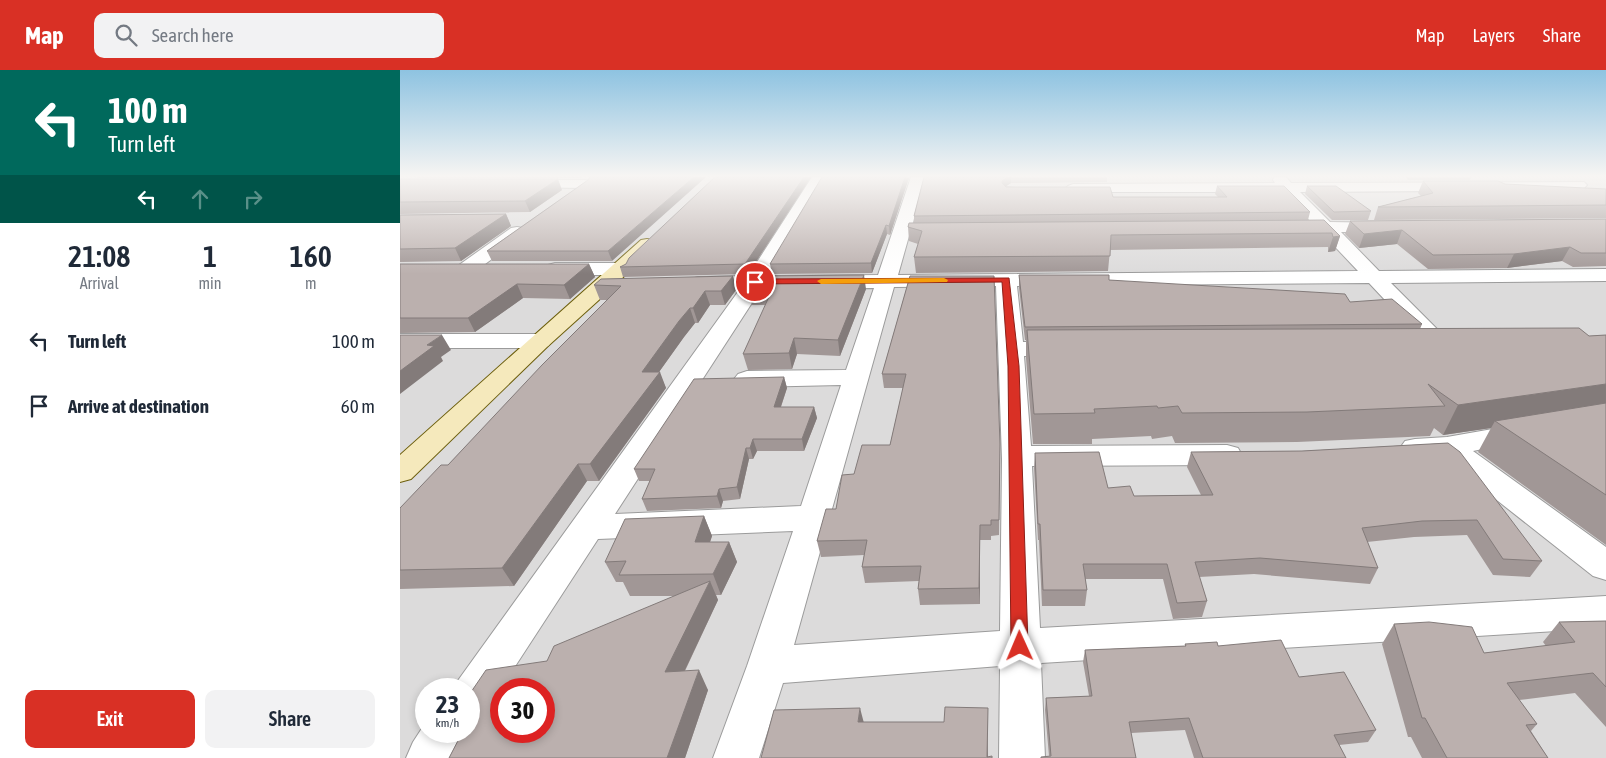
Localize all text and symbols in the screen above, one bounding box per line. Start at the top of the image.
search box [94,13,444,58]
icon: search [112,21,140,49]
text: Map [25,22,64,49]
text: Search here [152,24,234,46]
text: Map [1415,25,1444,46]
text: Layers [1472,25,1515,46]
text: Share [1543,25,1581,46]
icon: left [25,90,90,155]
text: 100 m [108,90,187,130]
text: Turn left [108,131,175,157]
icon: left [133,185,161,213]
icon: ahead [186,185,214,213]
icon: right [239,185,267,213]
text: 21:08 [68,239,130,273]
text: 1 [203,239,217,273]
text: 160 [290,239,332,273]
pin [734,261,776,303]
icon: arrive [741,268,769,296]
text: Arrival [80,274,119,292]
text: min [199,274,222,292]
text: m [305,274,317,292]
icon: left [25,327,53,355]
text: Turn left [68,330,126,352]
text: 100 m [332,330,375,352]
icon: arrive [25,392,53,420]
text: Arrive at destination [68,395,209,417]
text: 60 m [341,395,375,417]
position arrow [993,619,1045,671]
speed limit sign: 30 [490,678,555,743]
button: Exit [25,690,195,748]
button: Share [205,690,375,748]
text: 23 [436,690,459,718]
text: km/h [436,716,459,730]

